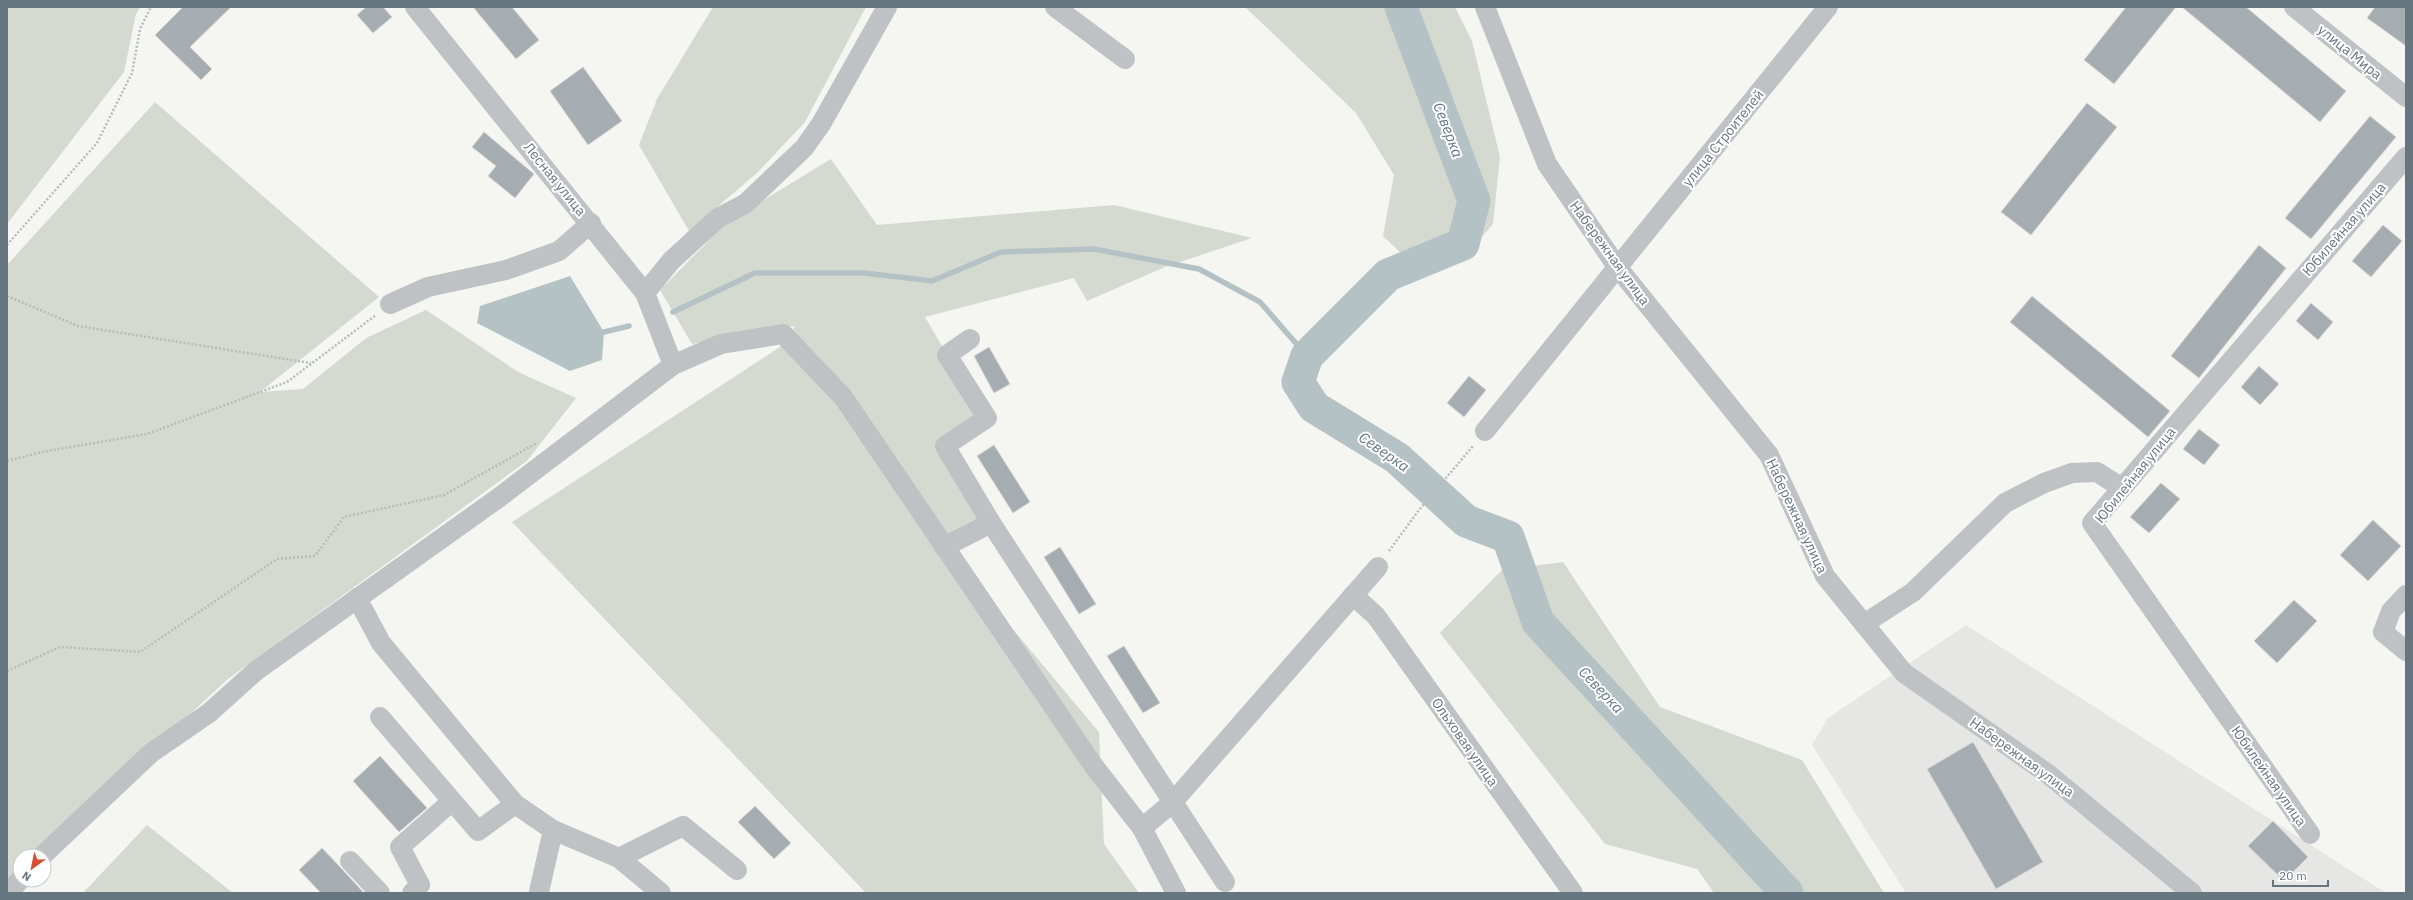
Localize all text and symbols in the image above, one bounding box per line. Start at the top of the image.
street label: улица Мира [2314,21,2386,84]
street label: улица Строителей [1678,86,1768,190]
water label: Северка [1429,100,1468,160]
street label: Лесная улица [520,139,591,220]
street label: Юбилейная улица [2298,178,2390,280]
street label: Набережная улица [1566,197,1654,309]
street label: Юбилейная улица [2091,423,2180,527]
water label: Северка [1355,427,1413,476]
street label: Набережная улица [1762,456,1832,577]
water label: Северка [1575,662,1628,717]
street label: Ольховая улица [1428,694,1503,790]
street label: Набережная улица [1966,713,2078,801]
street label: Юбилейная улица [2228,722,2311,830]
north arrow [12,848,52,888]
scale bar [2273,862,2328,888]
text: N [19,868,34,884]
text: 20 m [2279,868,2307,883]

